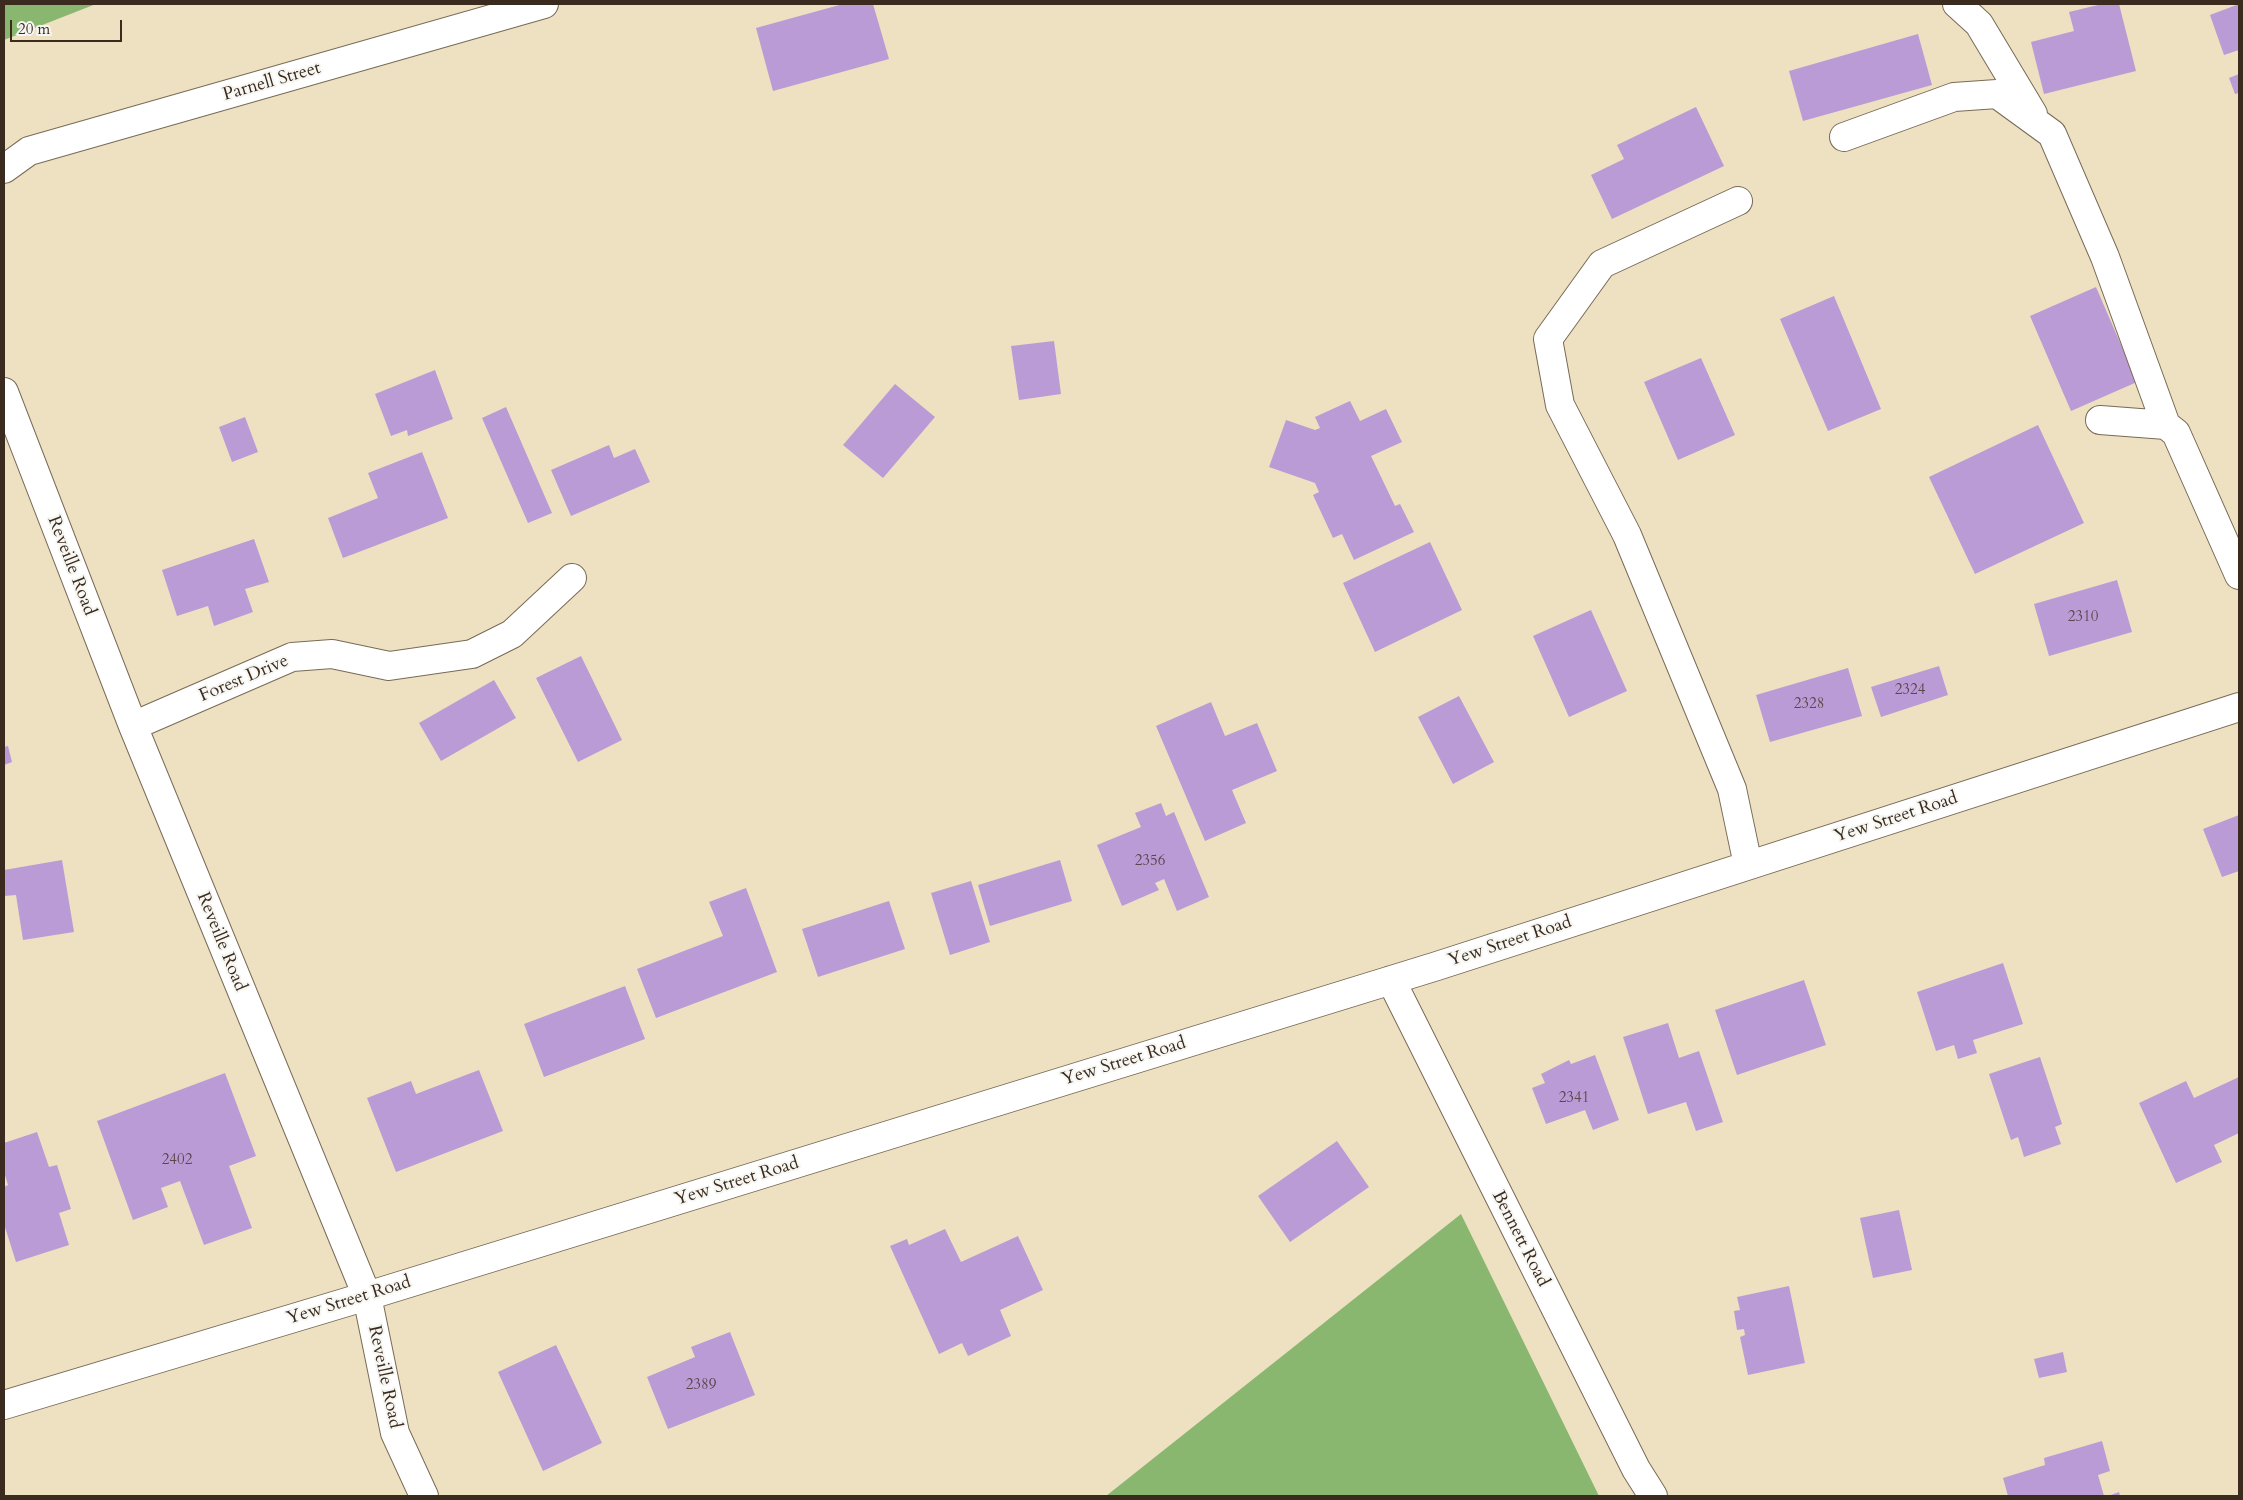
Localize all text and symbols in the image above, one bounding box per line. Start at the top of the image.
scale bar [12,10,125,42]
text: 20 m [18,19,50,39]
street label: Parnell Street [221,58,323,106]
street label: Reveille Road [42,513,100,619]
house number: 2310 [2068,609,2098,627]
street label: Forest Drive [196,651,292,707]
house number: 2324 [1895,682,1925,700]
house number: 2328 [1794,696,1824,714]
street label: Yew Street Road [1832,788,1960,848]
house number: 2356 [1135,853,1165,871]
street label: Reveille Road [191,889,251,995]
street label: Yew Street Road [1446,912,1574,972]
street label: Yew Street Road [1059,1033,1189,1091]
house number: 2341 [1559,1090,1589,1108]
house number: 2402 [162,1152,192,1170]
street label: Yew Street Road [672,1153,802,1211]
street label: Bennett Road [1487,1187,1553,1291]
street label: Yew Street Road [284,1272,414,1330]
street label: Reveille Road [363,1324,405,1430]
house number: 2389 [686,1377,716,1395]

